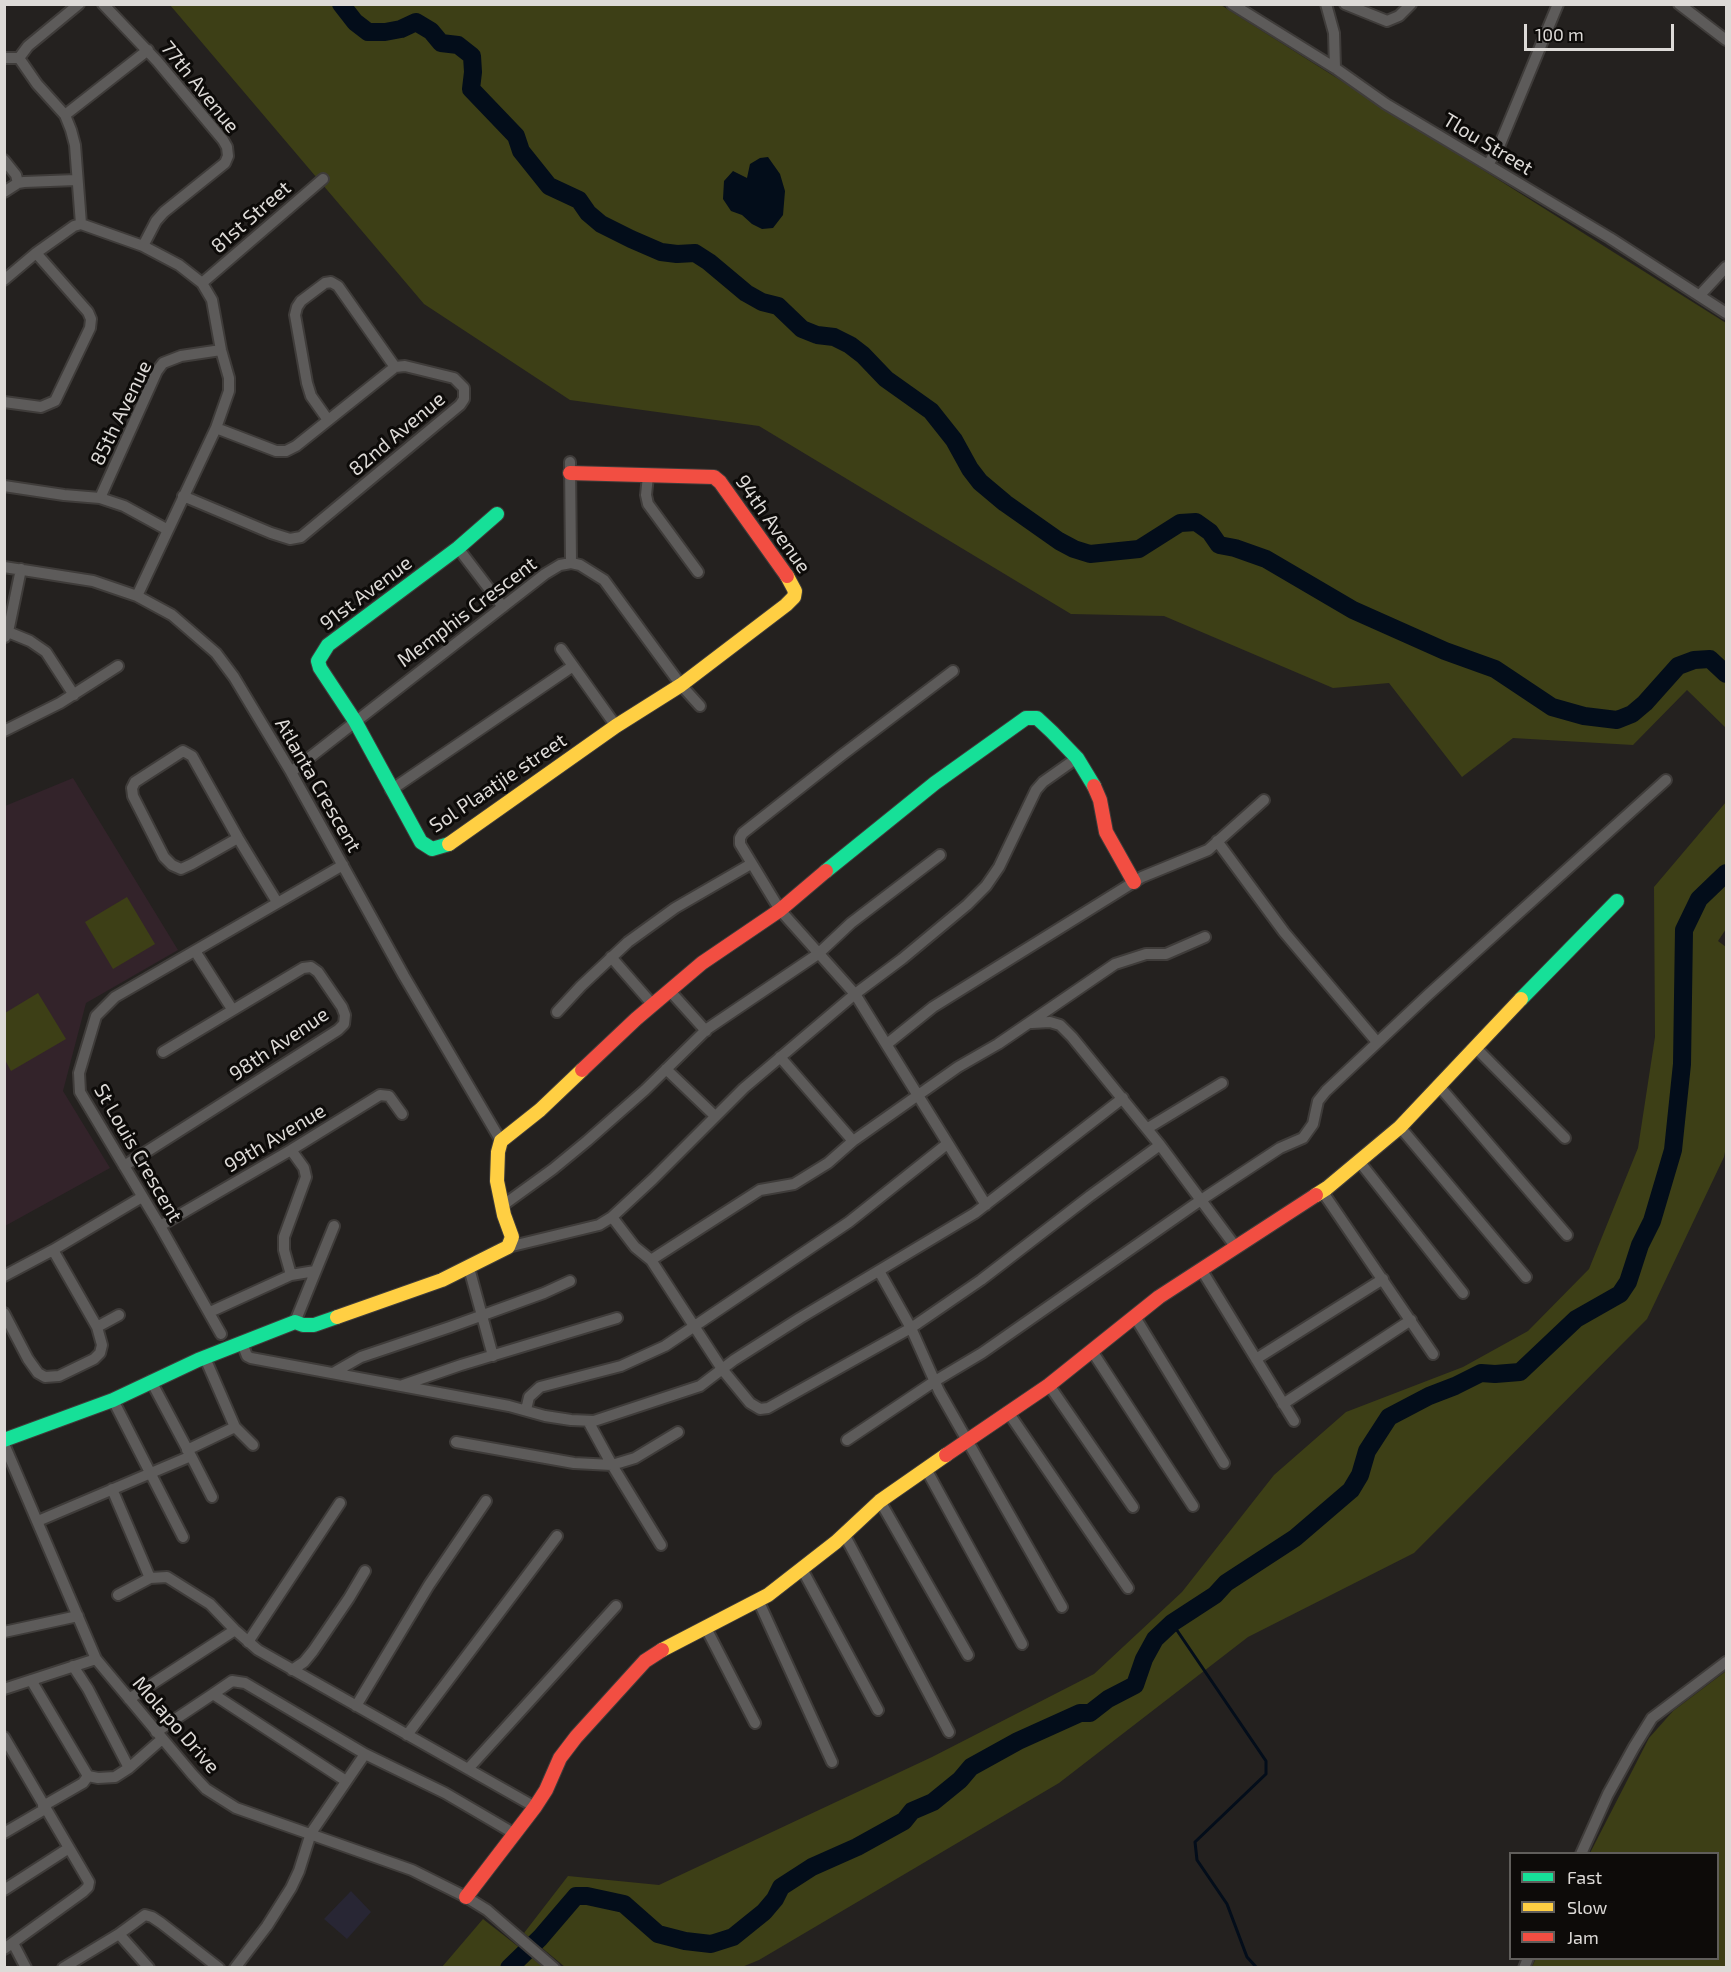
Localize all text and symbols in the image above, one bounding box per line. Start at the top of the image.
scale bar [1527,12,1677,50]
text: 100 m [1535,23,1584,45]
street label: 77th Avenue [156,36,244,138]
street label: Tlou Street [1439,108,1537,180]
street label: 81st Street [206,176,296,258]
street label: 85th Avenue [85,357,157,469]
street label: 82nd Avenue [344,387,450,481]
street label: 94th Avenue [730,470,816,578]
street label: 91st Avenue [315,551,417,635]
street label: Memphis Crescent [393,552,541,672]
street label: Atlanta Crescent [270,714,366,856]
street label: Sol Plaatjie street [425,728,571,838]
street label: 98th Avenue [225,1002,333,1086]
street label: St Louis Crescent [89,1080,187,1226]
street label: 99th Avenue [220,1098,330,1178]
street label: Molapo Drive [127,1672,225,1778]
legend [1509,1852,1719,1960]
text: Fast [1567,1866,1602,1888]
text: Slow [1567,1896,1607,1918]
text: Jam [1567,1926,1599,1948]

